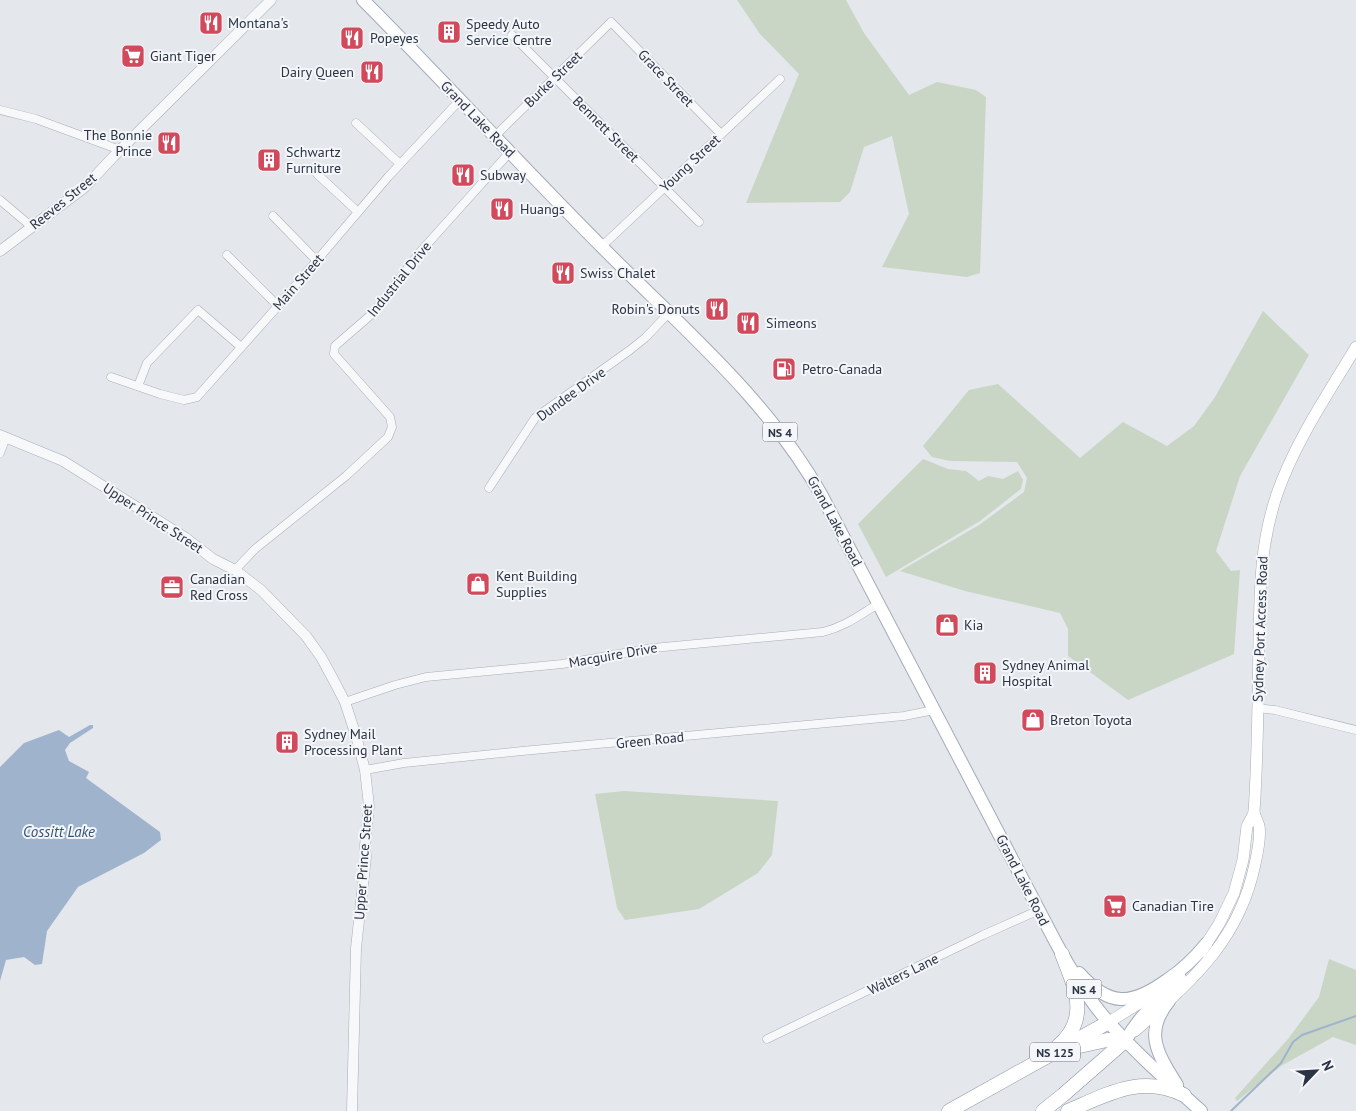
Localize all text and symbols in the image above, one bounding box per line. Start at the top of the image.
restaurant icon: Montana's [198,10,224,36]
place label: Montana's [228,14,289,32]
place label: Speedy Auto Service Centre [466,15,552,49]
building icon: Speedy Auto Service Centre [436,19,462,45]
restaurant icon: Popeyes [339,25,365,51]
place label: Popeyes [370,29,419,47]
supermarket icon: Giant Tiger [120,43,146,69]
street label: Grace Street [634,46,698,111]
place label: Giant Tiger [150,47,216,65]
street label: Burke Street [520,47,586,111]
restaurant icon: Dairy Queen [359,59,385,85]
place label: Dairy Queen [281,63,354,81]
street label: Grand Lake Road [437,77,519,161]
street label: Bennett Street [569,92,643,166]
place label: The Bonnie Prince [84,126,152,160]
restaurant icon: The Bonnie Prince [156,130,182,156]
street label: Young Street [656,130,724,196]
place label: Schwartz Furniture [286,143,341,177]
building icon: Schwartz Furniture [256,147,282,173]
restaurant icon: Subway [450,162,476,188]
place label: Subway [480,166,527,184]
street label: Reeves Street [26,169,100,233]
restaurant icon: Huangs [489,196,515,222]
place label: Huangs [520,200,565,218]
street label: Industrial Drive [363,238,435,320]
street label: Main Street [269,250,328,314]
restaurant icon: Swiss Chalet [550,260,576,286]
place label: Swiss Chalet [580,264,656,282]
restaurant icon: Robin's Donuts [704,296,730,322]
place label: Robin's Donuts [612,300,700,318]
restaurant icon: Simeons [735,310,761,336]
place label: Simeons [766,314,817,332]
fuel station icon: Petro-Canada [771,356,797,382]
place label: Petro-Canada [802,360,882,378]
street label: Dundee Drive [533,363,609,425]
road number: NS 4 [762,422,798,442]
street label: Grand Lake Road [804,473,866,569]
street label: Upper Prince Street [99,479,207,557]
street label: Sydney Port Access Road [1248,556,1272,702]
place label: Kent Building Supplies [496,567,577,601]
place label: Canadian Red Cross [190,570,248,604]
shop icon: Kent Building Supplies [465,571,491,597]
office icon: Canadian Red Cross [159,574,185,600]
shop icon: Kia [934,612,960,638]
place label: Kia [964,616,983,634]
street label: Macguire Drive [567,638,659,672]
place label: Sydney Animal Hospital [1002,656,1089,690]
building icon: Sydney Animal Hospital [972,660,998,686]
shop icon: Breton Toyota [1020,707,1046,733]
place label: Breton Toyota [1050,711,1132,729]
place label: Sydney Mail Processing Plant [304,725,403,759]
street label: Green Road [615,727,685,753]
building icon: Sydney Mail Processing Plant [274,729,300,755]
street label: Upper Prince Street [350,803,376,920]
water label: Cossitt Lake [23,822,95,841]
street label: Grand Lake Road [992,831,1054,929]
supermarket icon: Canadian Tire [1102,893,1128,919]
place label: Canadian Tire [1132,897,1214,915]
street label: Walters Lane [865,949,941,999]
road number: NS 4 [1066,980,1102,999]
road number: NS 125 [1030,1042,1080,1062]
north arrow [1291,1046,1341,1096]
text: N [1318,1058,1338,1073]

